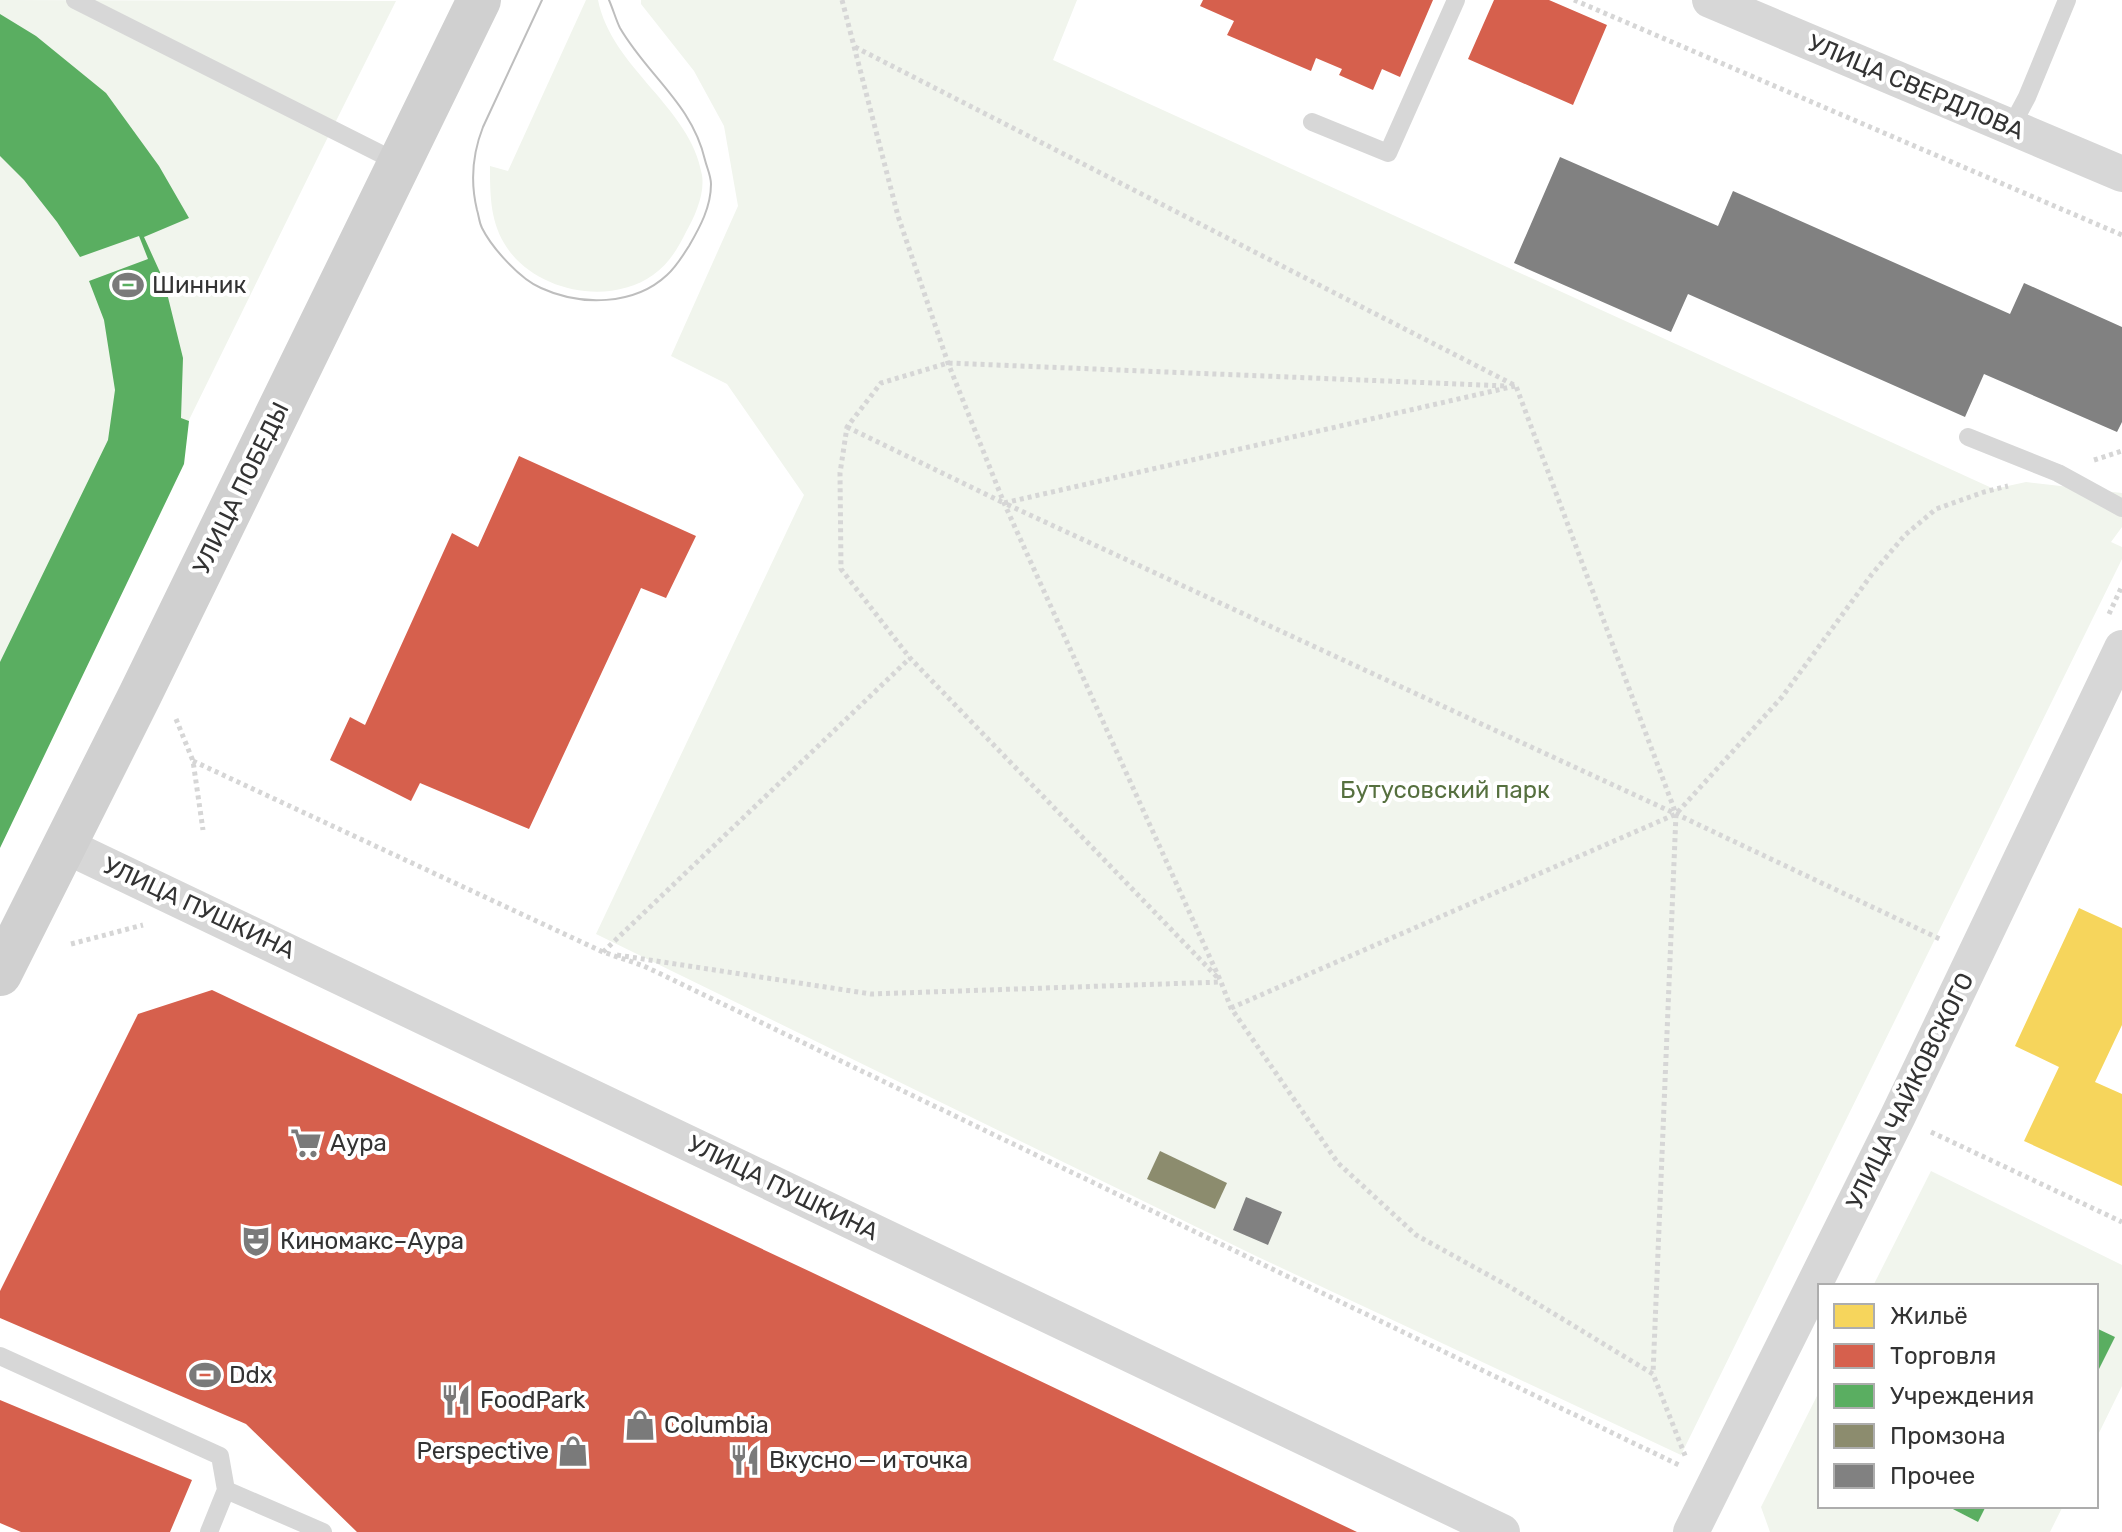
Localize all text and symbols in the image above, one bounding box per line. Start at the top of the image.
street label: УЛИЦА СВЕРДЛОВА [1804,29,2028,145]
sports icon: Шинник [111,268,145,302]
place label: Шинник [152,271,246,299]
street label: УЛИЦА ПОБЕДЫ [187,397,295,579]
park label: Бутусовский парк [1340,776,1550,804]
street label: УЛИЦА ПУШКИНА [99,851,299,965]
street label: УЛИЦА ЧАЙКОВСКОГО [1841,968,1979,1214]
supermarket icon: Аура [289,1126,323,1160]
place label: Аура [330,1129,387,1157]
street label: УЛИЦА ПУШКИНА [683,1130,883,1246]
theatre icon: Киномакс–Аура [239,1224,273,1258]
place label: Киномакс–Аура [280,1227,464,1255]
legend [1818,1284,2098,1508]
text: Жильё [1890,1302,1968,1330]
text: Торговля [1890,1342,1996,1370]
sports icon: Ddx [188,1358,222,1392]
place label: Ddx [229,1361,273,1389]
text: Учреждения [1890,1382,2034,1410]
restaurant icon: FoodPark [439,1383,473,1417]
place label: FoodPark [480,1386,586,1414]
shop icon: Columbia [623,1408,657,1442]
place label: Columbia [664,1411,769,1439]
text: Промзона [1890,1422,2006,1450]
shop icon: Perspective [556,1434,590,1468]
place label: Perspective [416,1437,549,1465]
restaurant icon: Вкусно — и точка [728,1443,762,1477]
place label: Вкусно — и точка [769,1446,968,1474]
text: Прочее [1890,1462,1975,1490]

